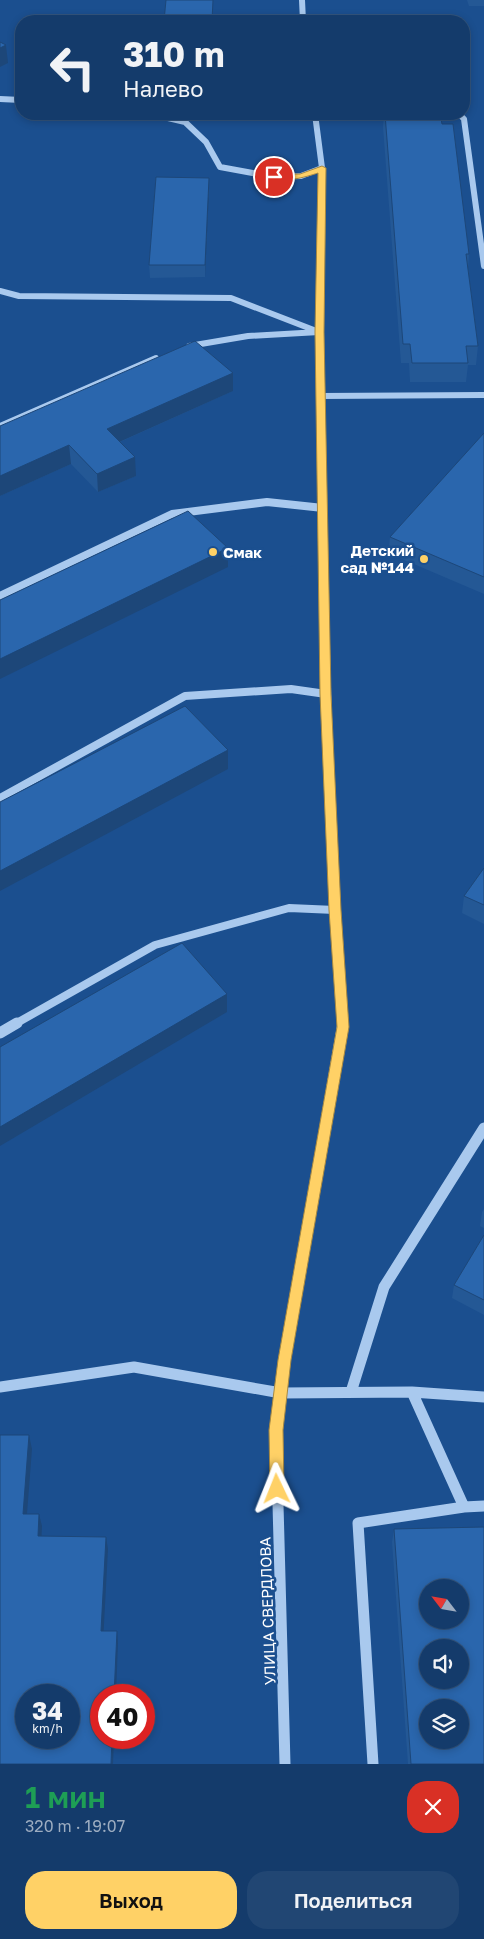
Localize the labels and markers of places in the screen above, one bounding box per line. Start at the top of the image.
pin [253,156,295,198]
place label: Детский сад №144 [340,541,414,576]
place label: Смак [223,543,262,561]
marker: Смак [207,546,219,558]
marker: Детский сад №144 [418,553,430,565]

